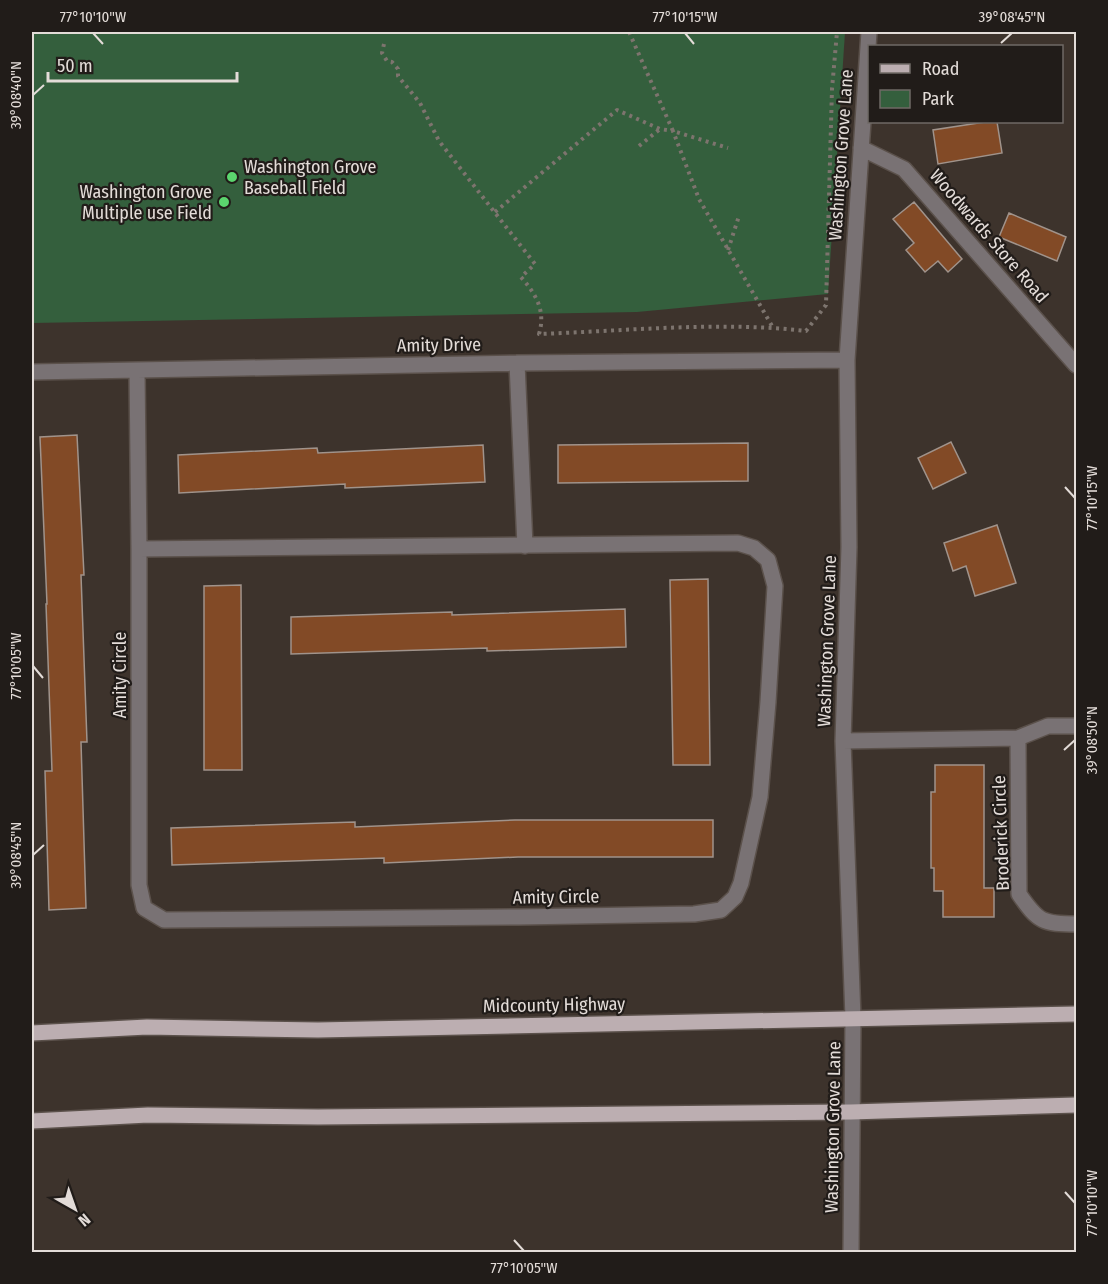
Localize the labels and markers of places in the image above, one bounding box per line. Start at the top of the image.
place label: Washington Grove Baseball Field [244,156,377,199]
marker: Washington Grove Baseball Field [225,170,239,184]
place label: Washington Grove Multiple use Field [80,181,212,224]
marker: Washington Grove Multiple use Field [217,195,231,209]

